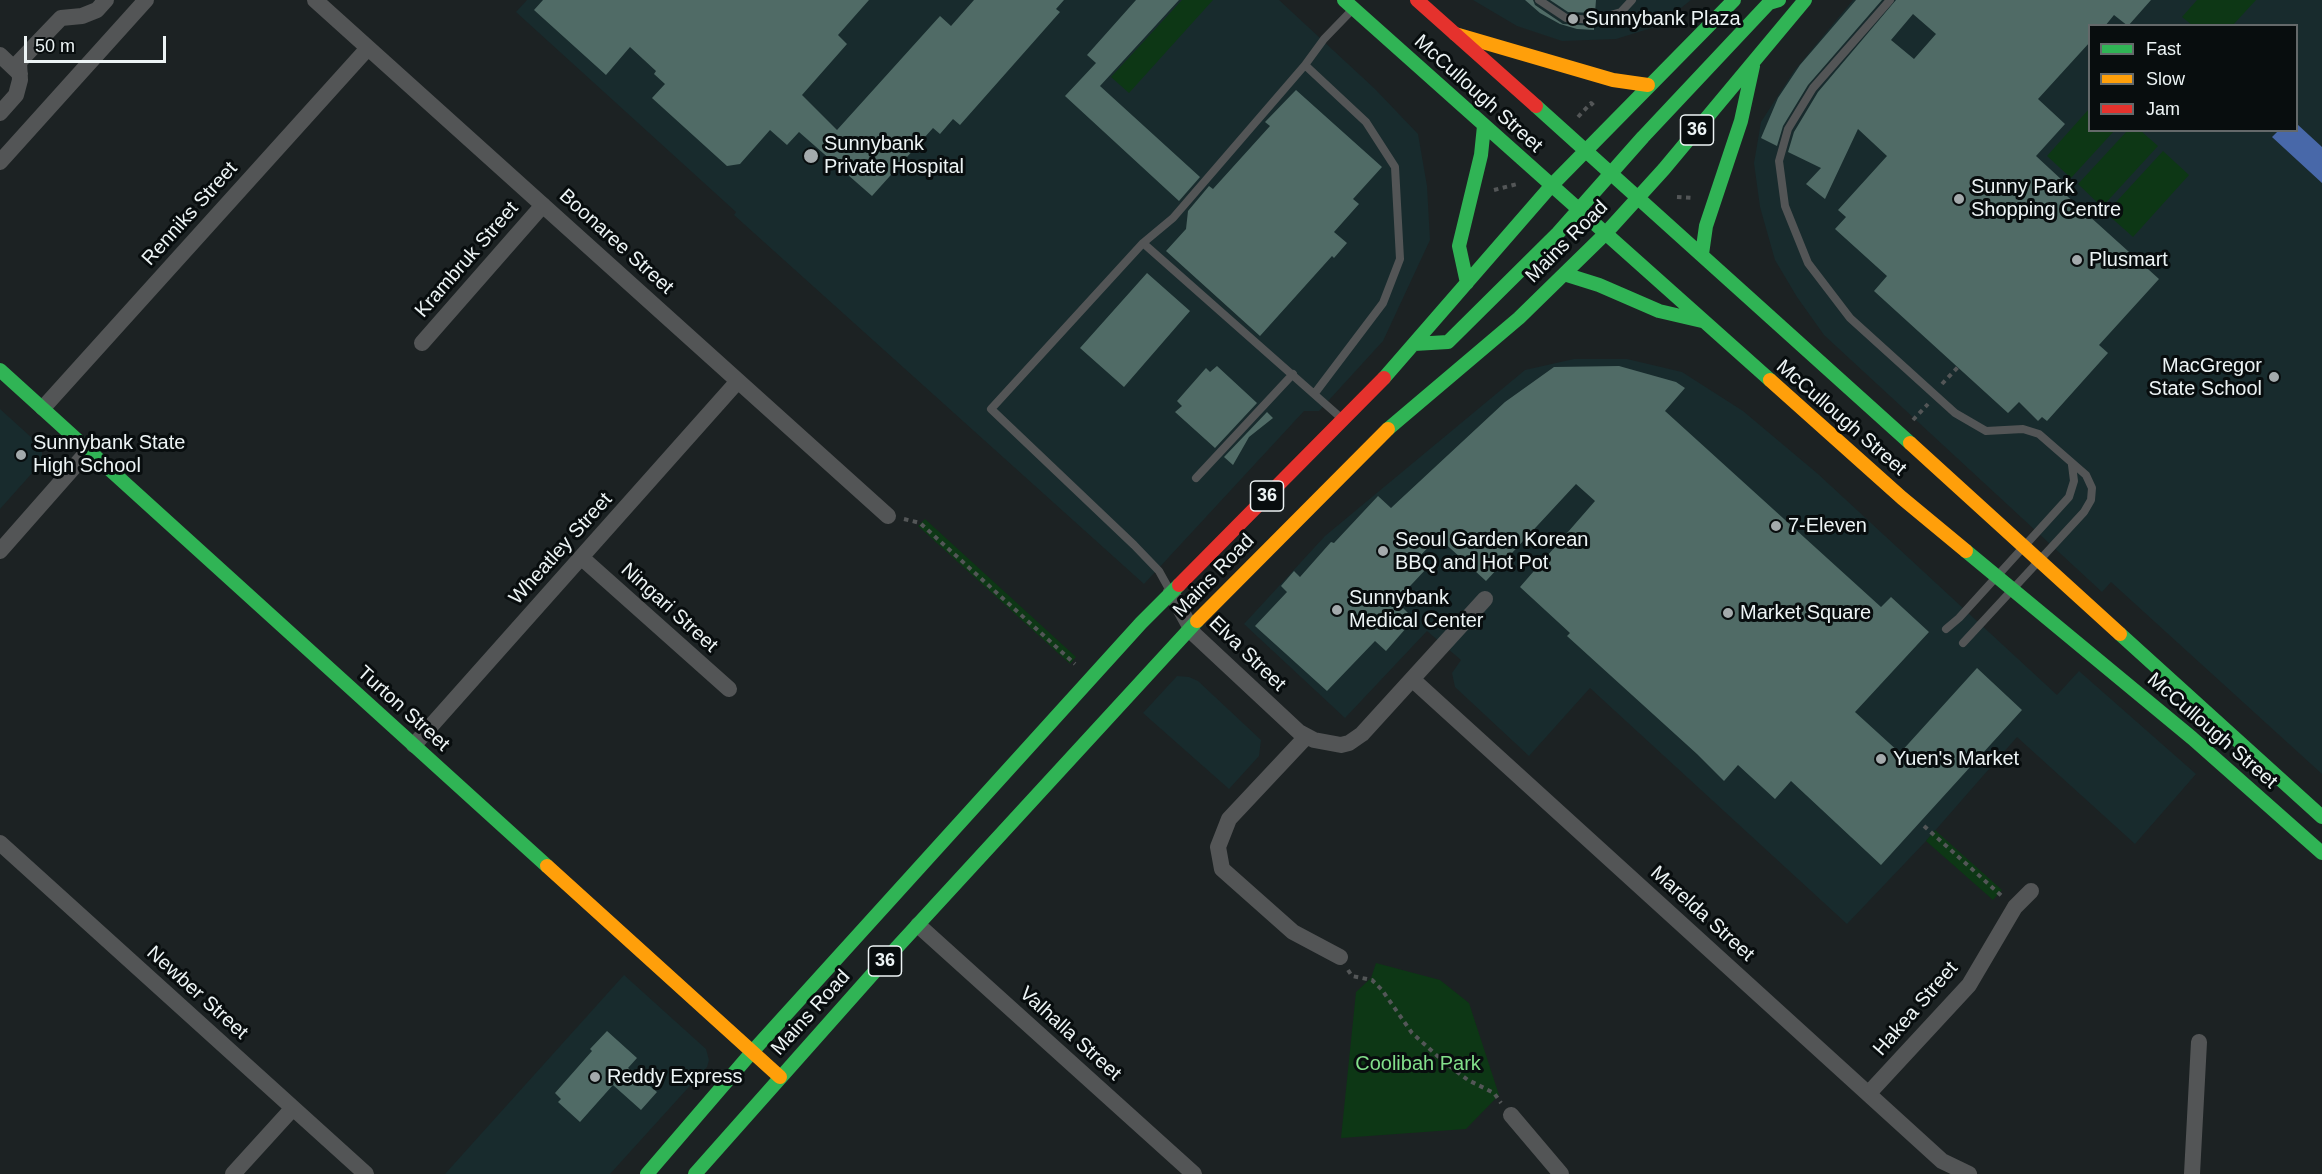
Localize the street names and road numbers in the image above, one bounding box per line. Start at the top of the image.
street label: McCullough Street [1409,30,1547,158]
road number: 36 [1680,115,1714,145]
street label: Renniks Street [137,157,243,271]
street label: Boonaree Street [554,184,678,300]
street label: Mains Road [1521,196,1613,288]
street label: Krambruk Street [410,197,524,323]
street label: McCullough Street [1771,355,1911,481]
road number: 36 [1250,481,1284,511]
street label: Wheatley Street [504,488,618,610]
street label: Mains Road [1168,529,1260,623]
street label: Ningari Street [616,558,722,658]
street label: Elva Street [1203,611,1291,697]
street label: Turton Street [352,661,454,757]
street label: McCullough Street [2142,668,2282,794]
street label: Marelda Street [1645,861,1759,967]
street label: Newber Street [141,941,253,1045]
road number: 36 [868,946,902,976]
street label: Hakea Street [1869,957,1963,1061]
street label: Mains Road [766,965,856,1061]
street label: Valhalla Street [1014,982,1126,1086]

